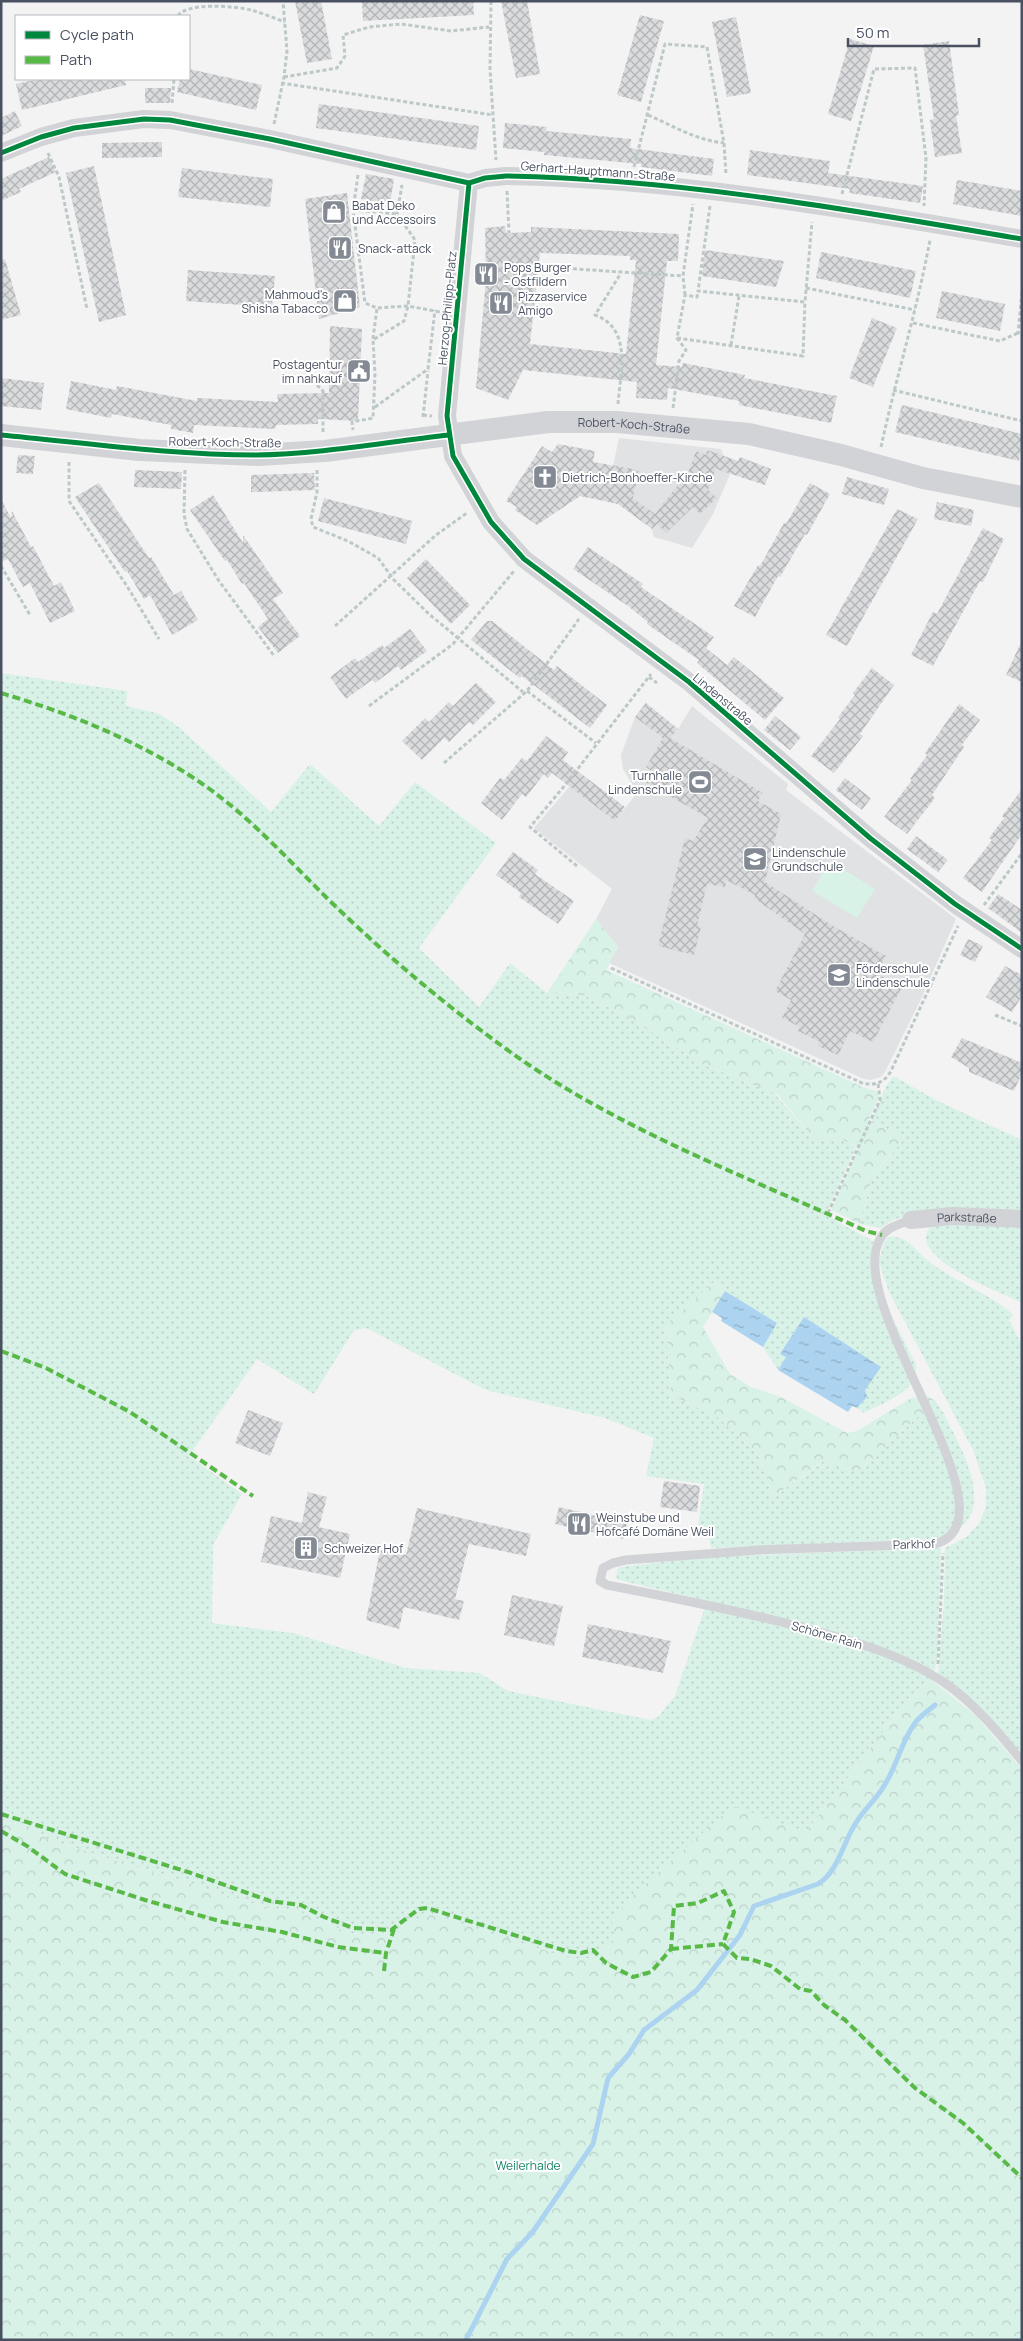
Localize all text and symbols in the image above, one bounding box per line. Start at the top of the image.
legend [15,15,190,80]
scale bar [848,15,979,47]
text: 50 m [856,22,890,43]
text: Cycle path [60,24,134,45]
text: Path [60,49,92,70]
street label: Gerhart-Hauptmann-Straße [520,157,676,185]
place label: Babat Deko und Accessoirs [352,197,436,228]
shop icon: Babat Deko und Accessoirs [321,199,347,225]
restaurant icon: Snack-attack [327,235,353,261]
place label: Snack-attack [358,240,432,257]
street label: Herzog-Philipp-Platz [434,250,460,366]
place label: Pops Burger - Ostfildern [504,259,572,290]
restaurant icon: Pops Burger - Ostfildern [473,261,499,287]
place label: Mahmoud's Shisha Tabacco [241,286,328,317]
shop icon: Mahmoud's Shisha Tabacco [332,288,358,314]
place label: Pizzaservice Amigo [518,288,587,319]
restaurant icon: Pizzaservice Amigo [488,290,514,316]
place label: Postagentur im nahkauf [273,356,343,387]
public building icon: Postagentur im nahkauf [346,358,372,384]
street label: Robert-Koch-Straße [578,413,691,437]
street label: Robert-Koch-Straße [169,433,281,451]
church icon: Dietrich-Bonhoeffer-Kirche [532,464,558,490]
place label: Dietrich-Bonhoeffer-Kirche [562,469,712,486]
street label: Lindenstraße [690,669,756,729]
place label: Turnhalle Lindenschule [608,767,682,798]
sports icon: Turnhalle Lindenschule [687,769,713,795]
place label: Lindenschule Grundschule [772,844,846,875]
school or university icon: Lindenschule Grundschule [742,846,768,872]
place label: Förderschule Lindenschule [856,960,930,991]
school or university icon: Förderschule Lindenschule [826,962,852,988]
street label: Parkstraße [936,1207,997,1226]
place label: Weinstube und Hofcafé Domäne Weil [596,1509,714,1540]
restaurant icon: Weinstube und Hofcafé Domäne Weil [566,1511,592,1537]
building icon: Schweizer Hof [293,1535,319,1561]
street label: Parkhof [893,1535,936,1553]
place label: Schweizer Hof [324,1540,404,1557]
street label: Schöner Rain [789,1617,865,1653]
park label: Weilerhalde [495,2157,561,2174]

